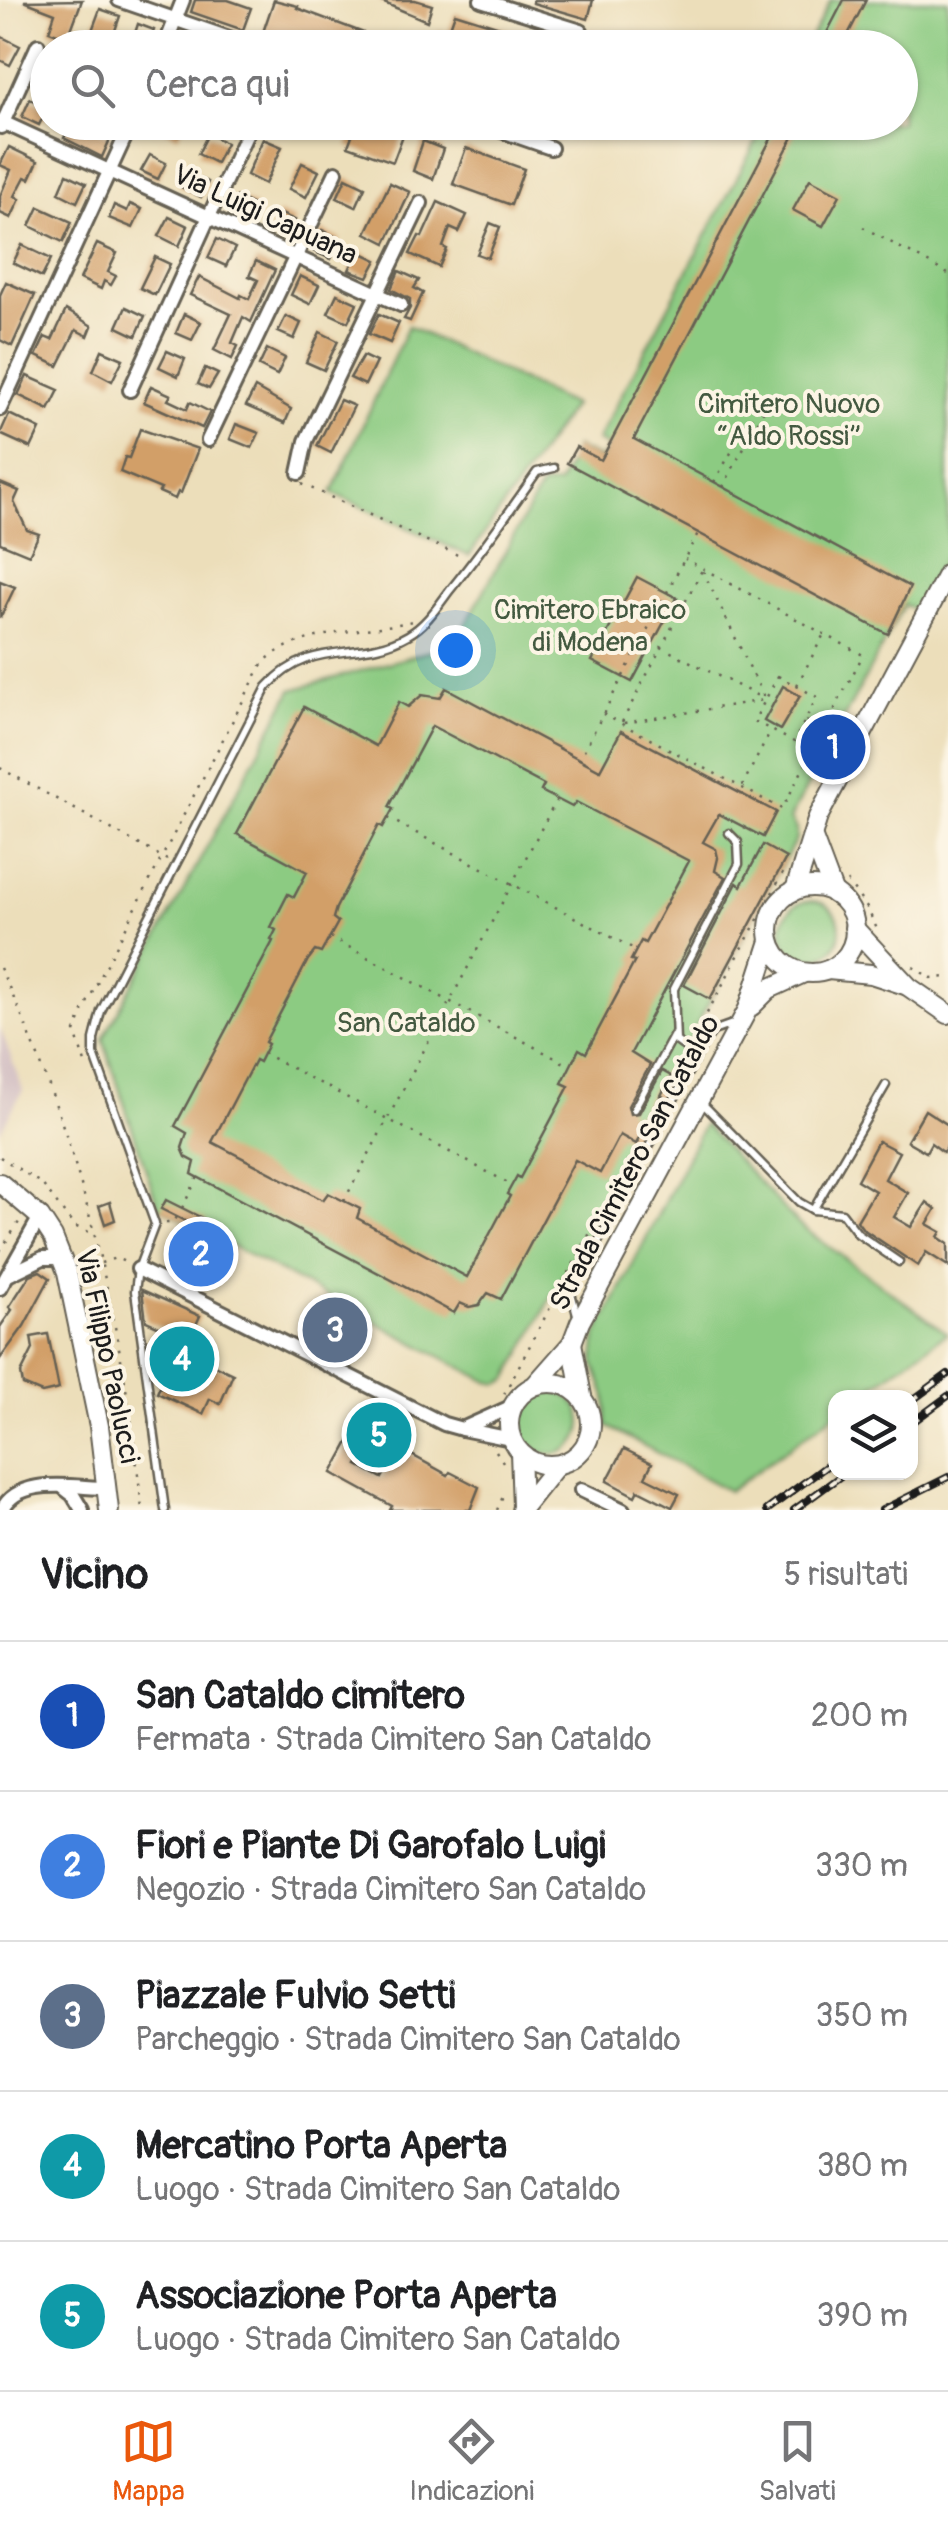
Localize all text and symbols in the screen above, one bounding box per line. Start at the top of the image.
search box [30,30,918,140]
icon: search [65,58,120,113]
text: Cerca qui [145,61,290,109]
street label: Via Luigi Capuana [167,157,363,273]
park label: Cimitero Nuovo “Aldo Rossi” [698,387,880,454]
park label: Cimitero Ebraico di Modena [494,593,686,660]
your location [430,625,481,676]
pin: 1 [800,710,866,784]
park label: San Cataldo [336,1006,476,1041]
street label: Strada Cimitero San Cataldo [542,1009,728,1317]
pin: 2 [168,1216,234,1292]
street label: Via Filippo Paolucci [67,1246,147,1466]
pin: 3 [302,1292,368,1368]
pin: 4 [150,1322,214,1396]
map controls [828,1390,918,1480]
button: layers [828,1390,918,1480]
pin: 5 [346,1398,412,1472]
text: Vicino [40,1549,148,1601]
text: 5 risultati [784,1555,908,1595]
text: San Cataldo cimitero [135,1672,465,1720]
text: 1 [66,1696,79,1736]
text: 200 m [811,1696,908,1736]
text: Fermata · Strada Cimitero San Cataldo [135,1720,651,1760]
text: Fiori e Piante Di Garofalo Luigi [135,1822,606,1870]
text: 2 [64,1846,81,1886]
text: 330 m [815,1846,908,1886]
text: Negozio · Strada Cimitero San Cataldo [135,1870,646,1910]
text: Piazzale Fulvio Setti [135,1972,456,2020]
text: 3 [64,1996,81,2036]
text: 350 m [816,1996,908,2036]
text: Parcheggio · Strada Cimitero San Cataldo [135,2020,681,2060]
text: Mercatino Porta Aperta [135,2122,507,2170]
text: 4 [63,2146,82,2186]
text: 380 m [817,2146,908,2186]
text: Luogo · Strada Cimitero San Cataldo [135,2170,620,2210]
text: Associazione Porta Aperta [135,2272,557,2320]
text: 5 [64,2296,81,2336]
text: 390 m [816,2296,908,2336]
text: Luogo · Strada Cimitero San Cataldo [135,2320,620,2360]
tab: Mappa [112,2414,185,2509]
tab: Indicazioni [409,2414,534,2509]
tab: Salvati [759,2414,836,2509]

